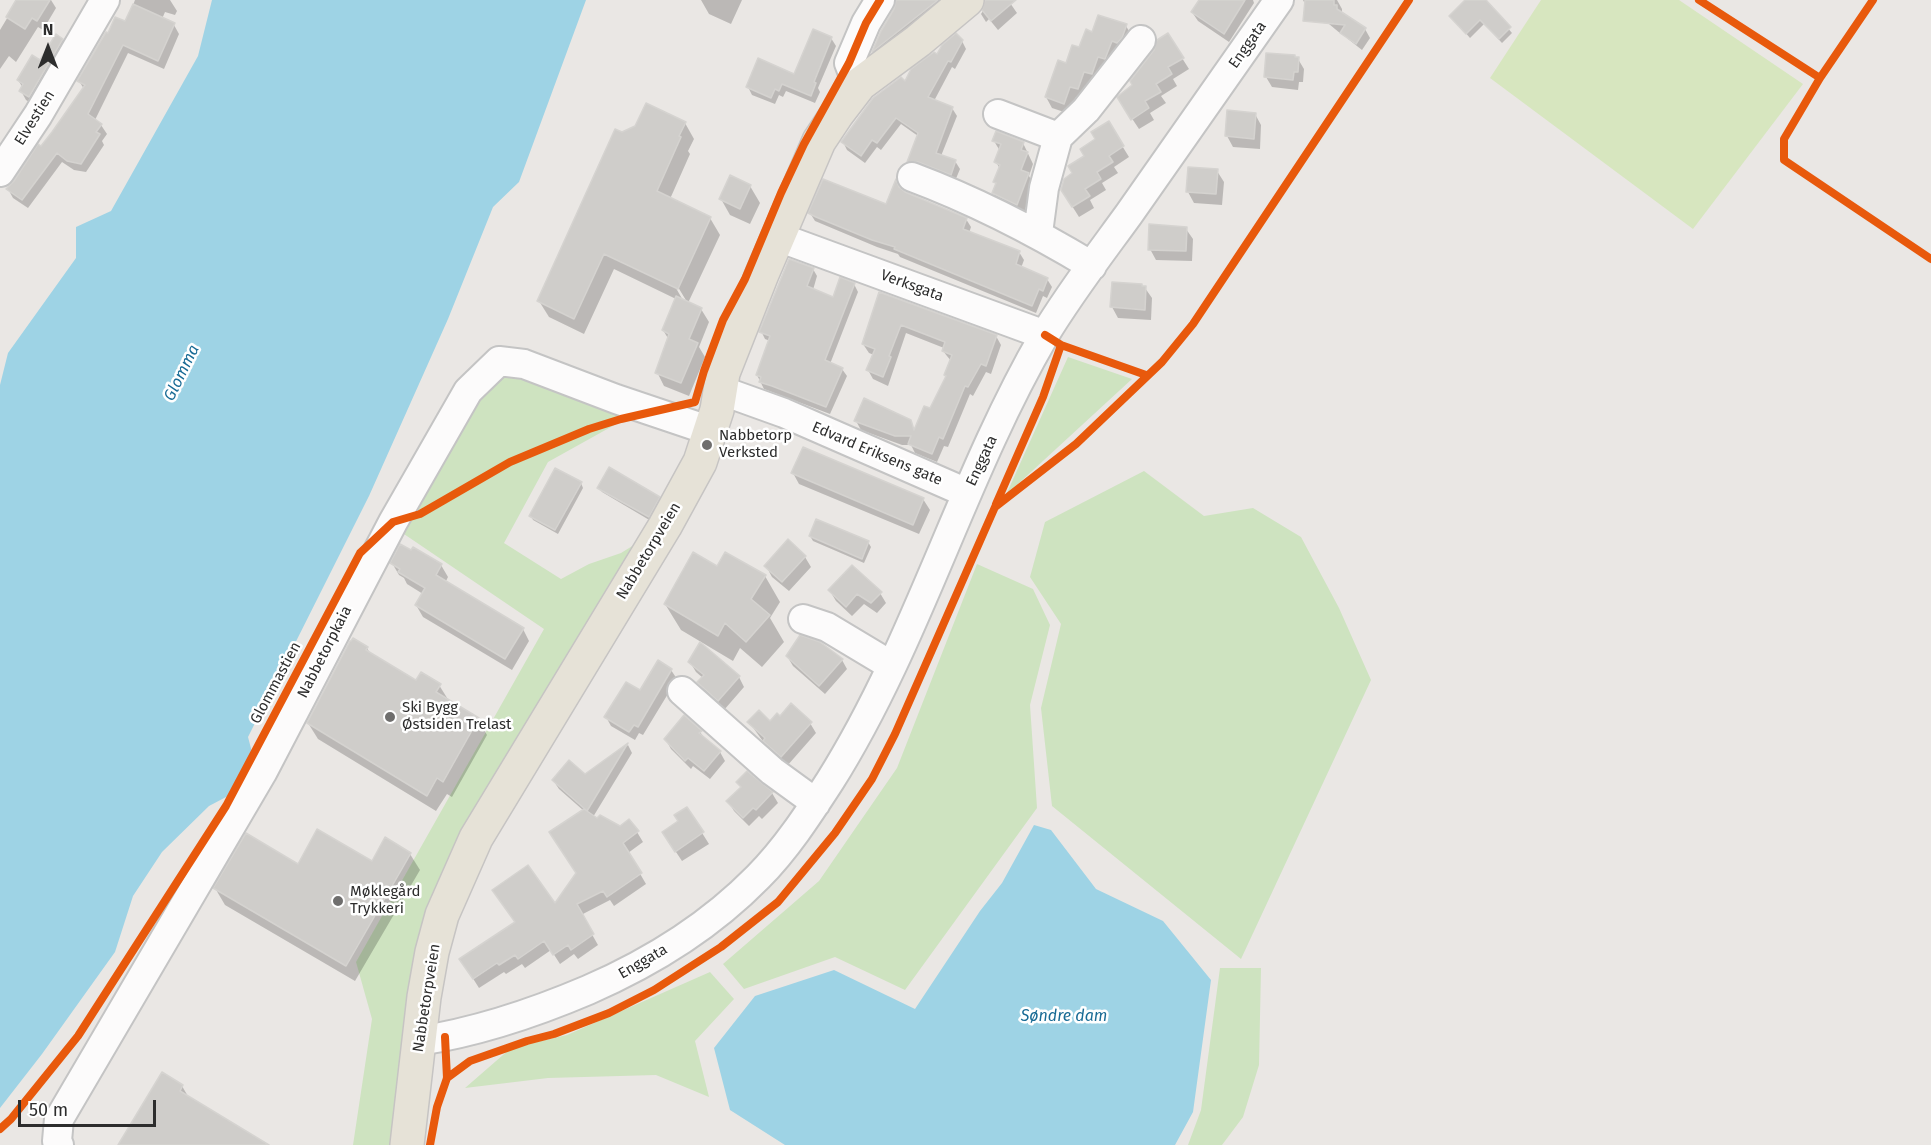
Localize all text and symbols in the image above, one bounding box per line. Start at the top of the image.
north arrow [18,18,78,78]
street label: Enggata [1225,18,1271,72]
text: N [43,20,53,39]
street label: Elvestien [11,87,59,149]
street label: Verksgata [878,266,946,306]
water label: Glomma [160,342,204,404]
street label: Edvard Eriksens gate [809,418,945,490]
place label: Nabbetorp Verksted [719,427,792,462]
street label: Enggata [963,433,1001,489]
marker: Nabbetorp Verksted [700,438,714,452]
street label: Nabbetorpveien [613,499,685,603]
street label: Nabbetorpkaia [294,603,356,701]
street label: Glommastien [247,639,305,727]
place label: Ski Bygg Østsiden Trelast [402,699,512,734]
marker: Ski Bygg Østsiden Trelast [383,710,397,724]
place label: Møklegård Trykkeri [350,883,421,918]
marker: Møklegård Trykkeri [331,894,345,908]
street label: Enggata [615,941,671,983]
street label: Nabbetorpveien [410,942,444,1054]
water label: Søndre dam [1021,1007,1107,1027]
scale bar [21,1088,159,1126]
text: 50 m [29,1099,68,1121]

